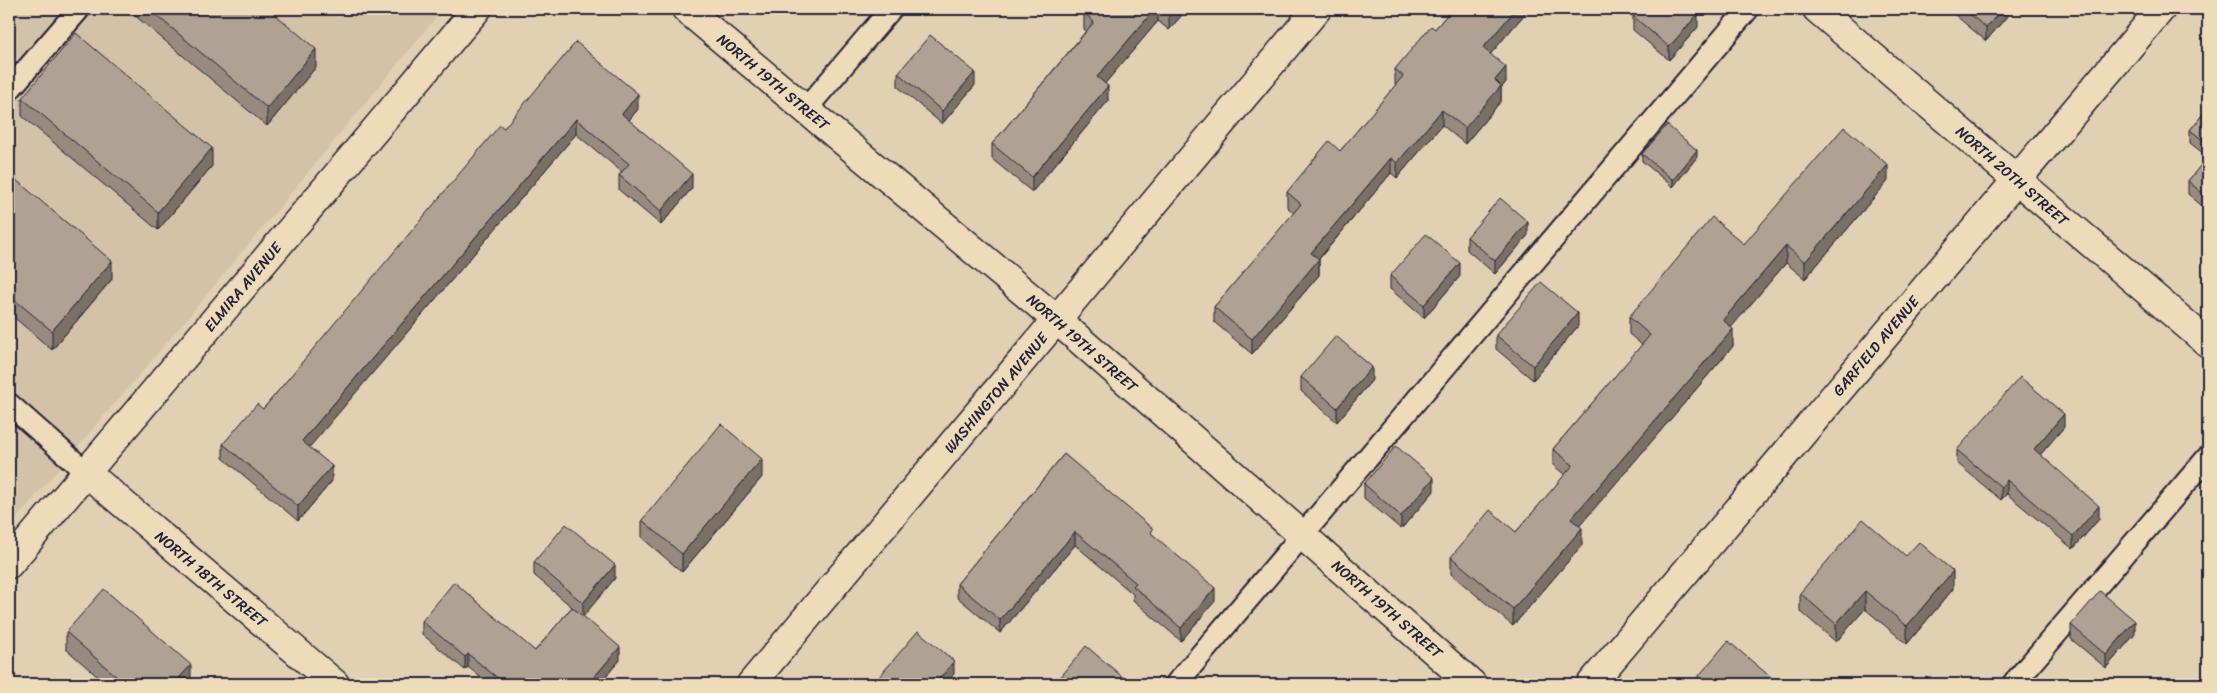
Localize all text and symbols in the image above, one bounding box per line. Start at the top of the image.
street label: NORTH 19TH STREET [711,27,836,138]
street label: NORTH 20TH STREET [1949,119,2076,234]
street label: ELMIRA AVENUE [197,235,290,338]
street label: NORTH 19TH STREET [1020,287,1145,400]
street label: GARFIELD AVENUE [1826,289,1927,402]
street label: WASHINGTON AVENUE [937,325,1056,459]
street label: NORTH 18TH STREET [149,524,274,635]
street label: NORTH 19TH STREET [1325,553,1450,666]

